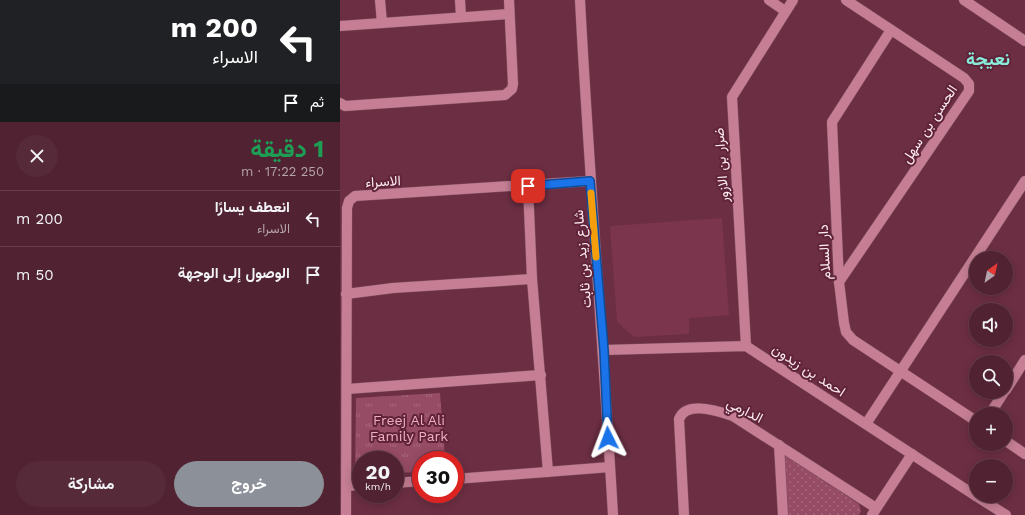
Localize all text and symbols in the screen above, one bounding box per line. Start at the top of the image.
text: 200 m [171,11,258,44]
icon: left [272,16,324,68]
text: الاسراء [212,46,258,67]
district label: نعيجة [966,48,1010,70]
street label: الحسن بن سهل [898,82,961,167]
icon: arrive [280,92,302,114]
text: ثم [310,93,324,111]
street label: ضرار بن الازور [710,127,733,204]
button: close [16,135,58,177]
text: 1 دقيقة [250,135,324,163]
text: 250 m · 17:22 [241,164,324,179]
pin [511,169,545,203]
street label: الاسراء [365,172,401,191]
icon: arrive [517,175,539,197]
text: انعطف يسارًا [215,198,290,216]
icon: left [302,208,324,230]
street label: شارع زيد بن ثابت [570,209,597,309]
text: 200 m [16,210,63,228]
text: الاسراء [257,221,290,236]
street label: دار السلام [815,224,834,280]
north arrow [969,251,1013,295]
map controls [969,251,1013,503]
text: الوصول إلى الوجهة [178,264,290,282]
icon: arrive [302,264,324,286]
text: 50 m [16,266,53,284]
button: sound [969,303,1013,347]
street label: احمد بن زيدون [769,340,849,400]
button: search [969,355,1013,399]
street label: الدارمي [722,394,766,429]
button: + [969,407,1013,451]
park label: Freej Al Ali Family Park [370,412,448,444]
position arrow [587,417,629,459]
speed limit sign: 30 [412,451,464,503]
button: − [969,459,1013,503]
text: 20 [366,460,390,484]
button: مشاركة [16,461,166,507]
button: خروج [174,461,324,507]
text: km/h [365,481,391,492]

